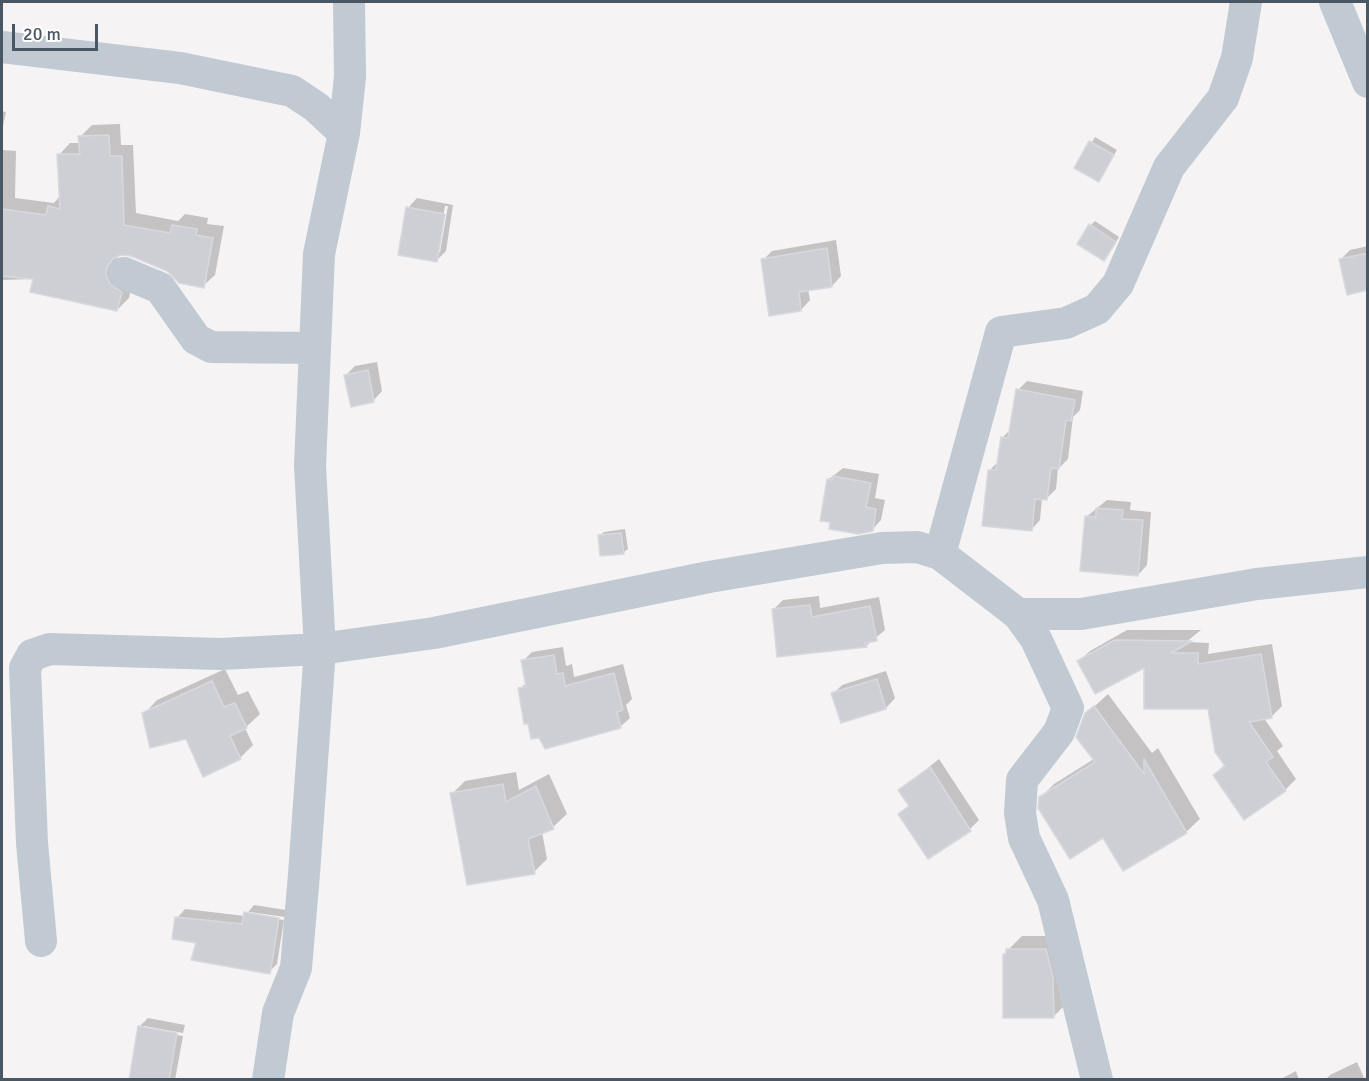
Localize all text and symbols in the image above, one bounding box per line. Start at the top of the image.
scale bar [15,12,100,50]
text: 20 m [23,23,61,45]

